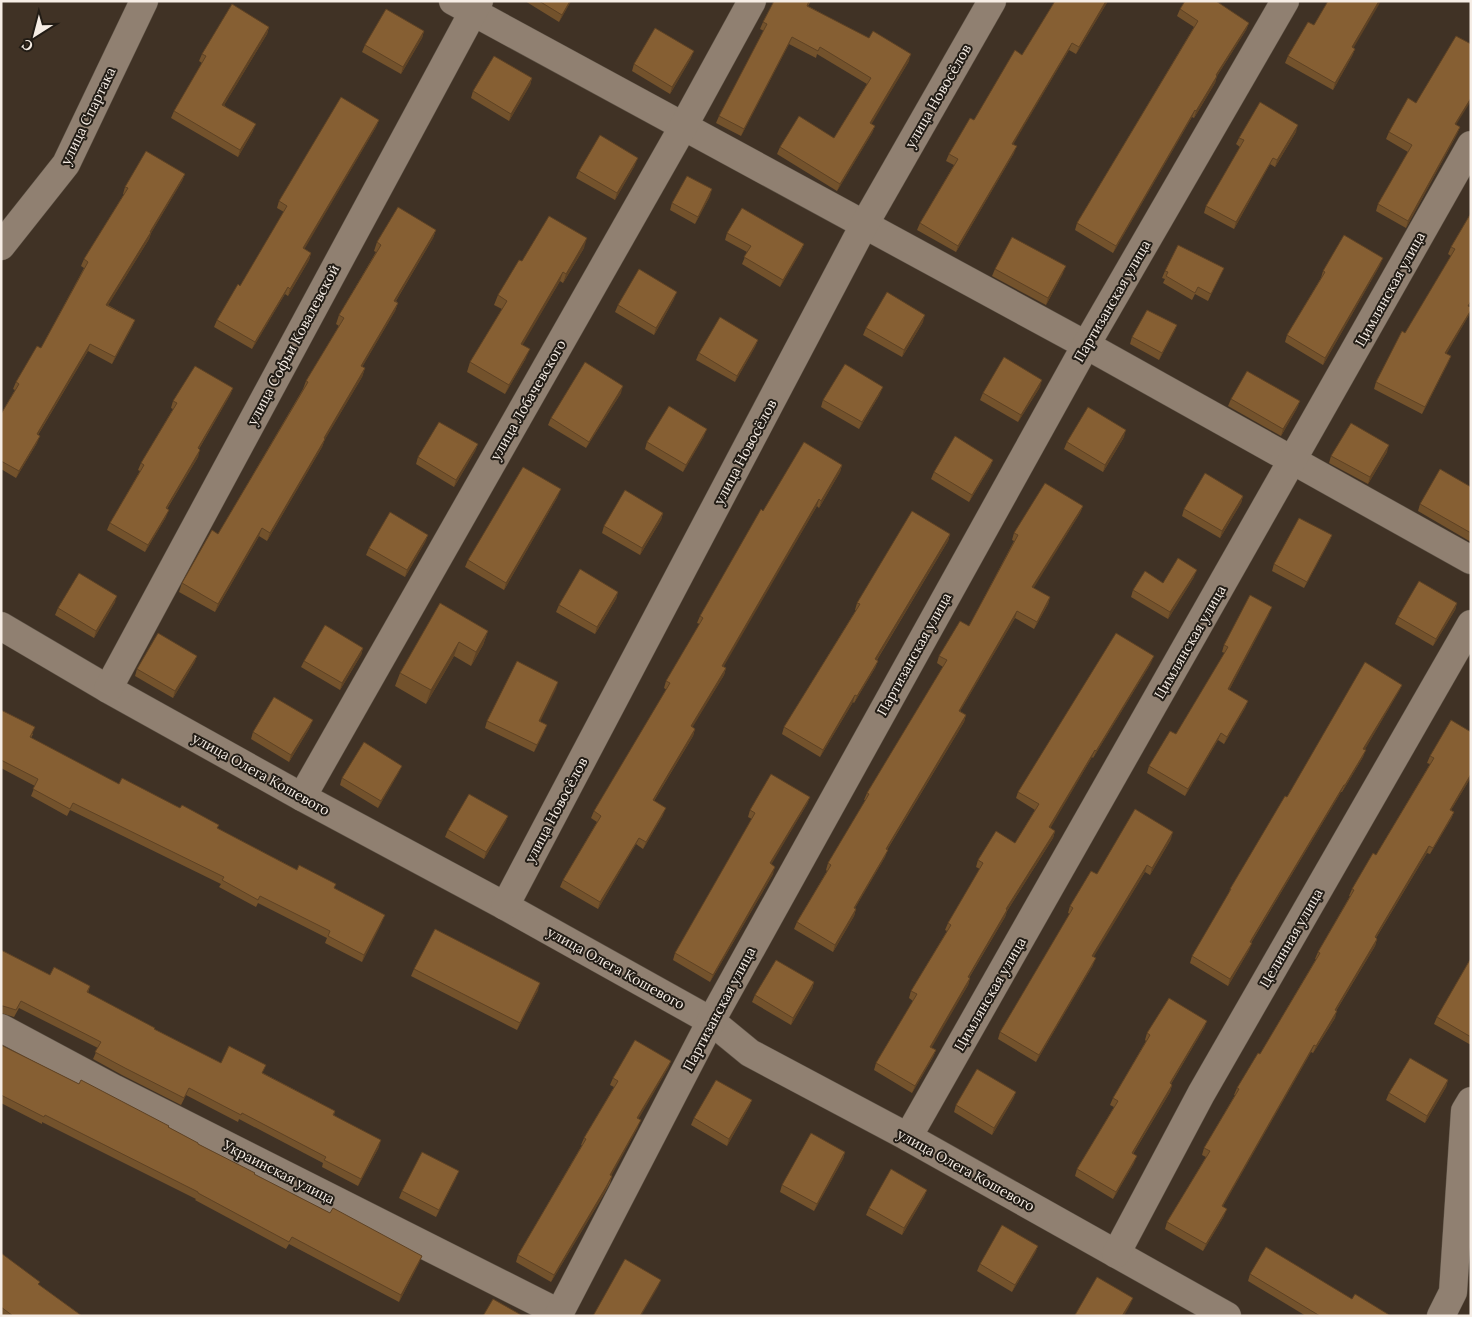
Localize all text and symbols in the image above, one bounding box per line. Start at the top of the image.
north arrow [10,10,60,60]
text: С [18,35,37,56]
street label: улица Новосёлов [901,41,975,151]
street label: улица Спартака [56,64,120,168]
street label: Цимлянская улица [1351,229,1429,349]
street label: Партизанская улица [1070,237,1154,365]
street label: улица Софьи Ковалевской [243,261,343,428]
street label: улица Лобачевского [486,336,570,464]
street label: улица Новосёлов [710,396,780,508]
street label: Цимлянская улица [1150,582,1230,702]
street label: Партизанская улица [873,589,955,719]
street label: улица Олега Кошевого [189,729,333,819]
street label: улица Новосёлов [521,754,591,866]
street label: Целинная улица [1255,885,1327,991]
street label: улица Олега Кошевого [544,923,688,1013]
street label: Цимлянская улица [950,934,1030,1054]
street label: Партизанская улица [679,944,759,1074]
street label: улица Олега Кошевого [894,1125,1038,1215]
street label: Украинская улица [219,1136,338,1208]

